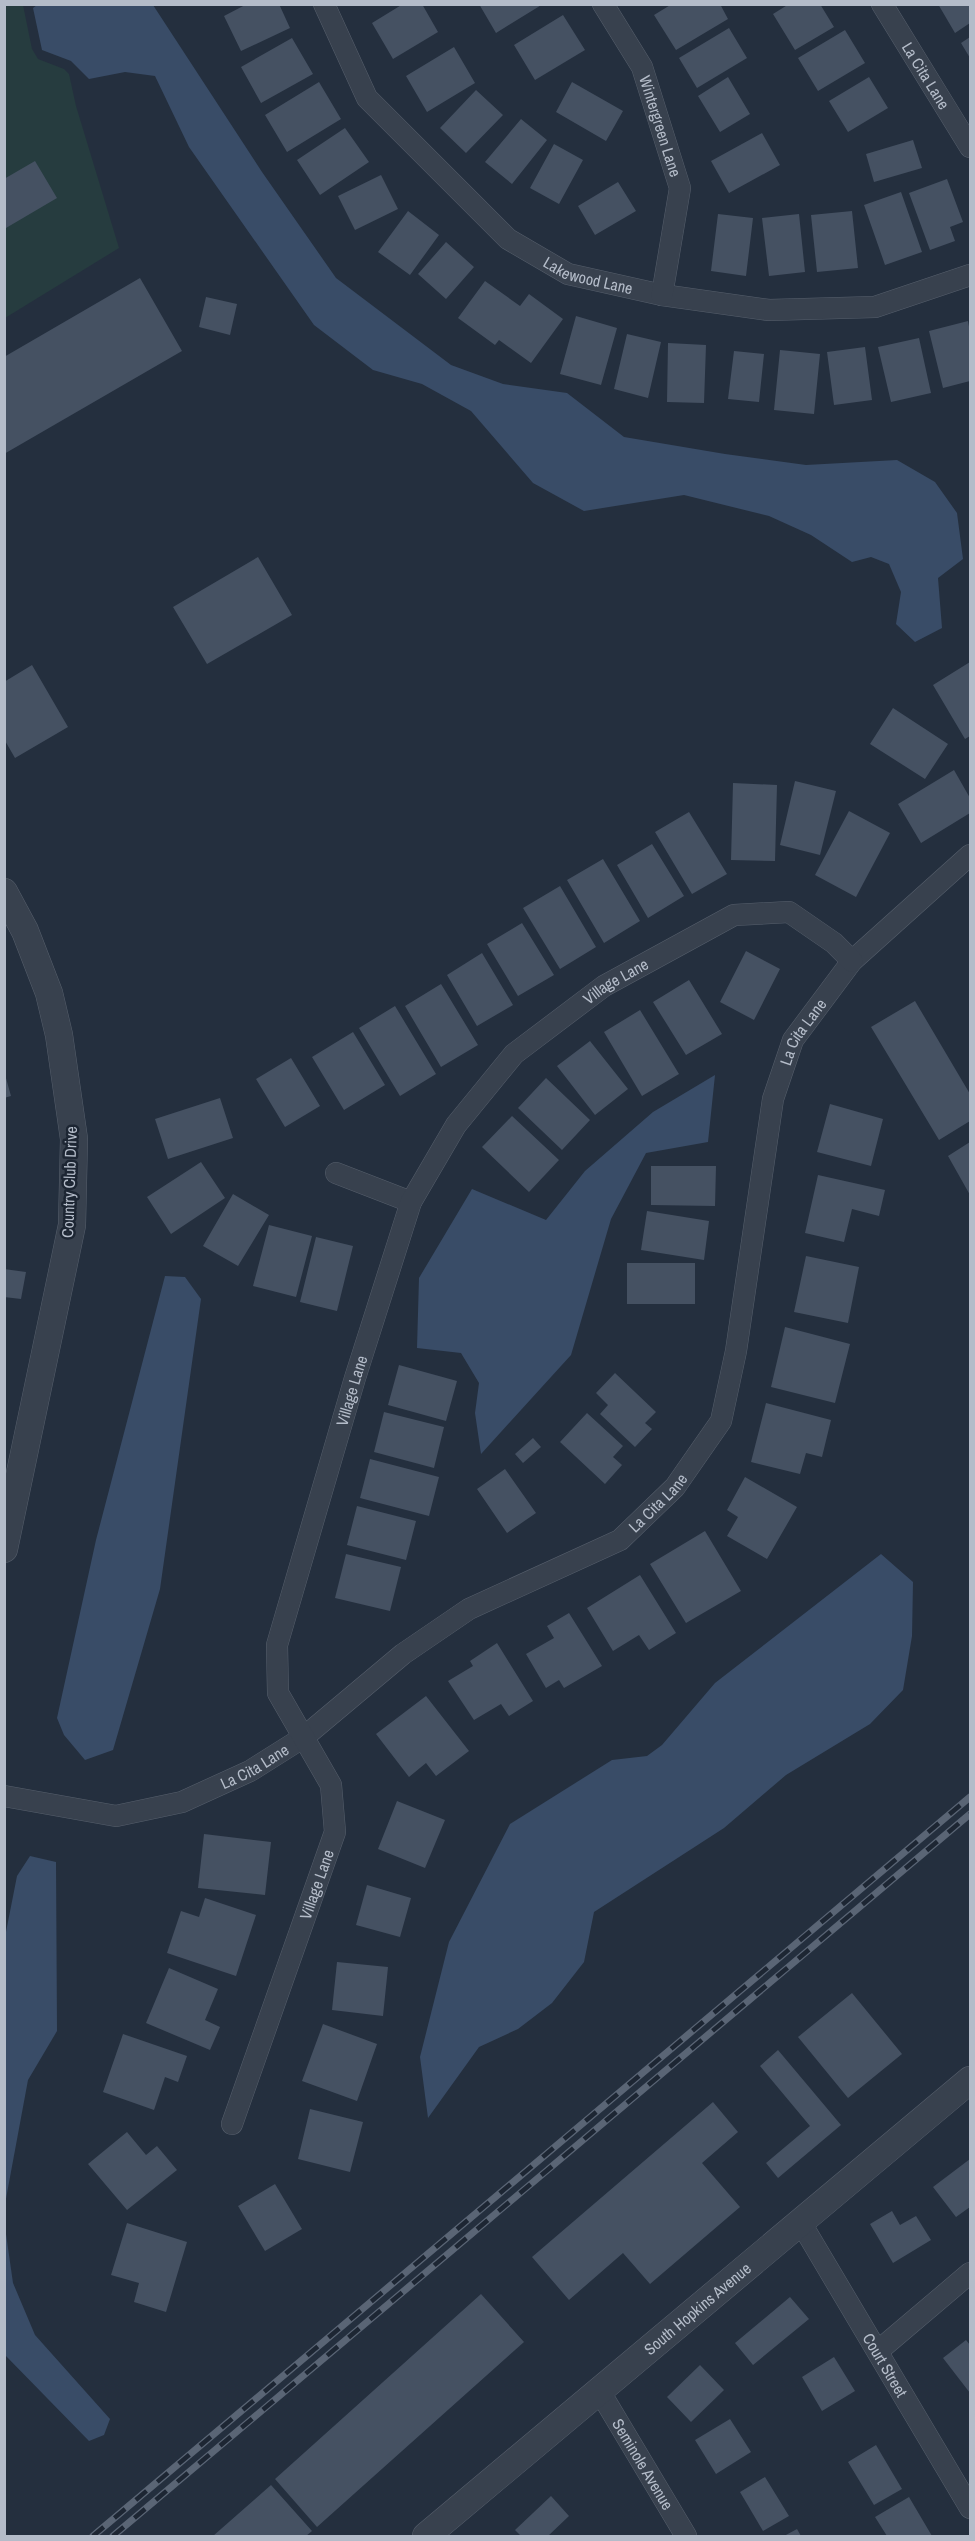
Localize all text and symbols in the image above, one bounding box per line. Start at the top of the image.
street label: La Cita Lane [897,38,955,113]
street label: Wintergreen Lane [634,73,687,179]
street label: Lakewood Lane [540,251,635,299]
street label: Village Lane [578,953,652,1009]
street label: La Cita Lane [774,994,831,1068]
street label: Country Club Drive [56,1126,82,1238]
street label: Village Lane [331,1353,373,1429]
street label: La Cita Lane [624,1469,692,1537]
street label: La Cita Lane [217,1738,293,1794]
street label: Village Lane [294,1846,339,1922]
street label: South Hopkins Avenue [639,2257,755,2360]
street label: Court Street [858,2329,913,2401]
street label: Seminole Avenue [607,2414,679,2514]

